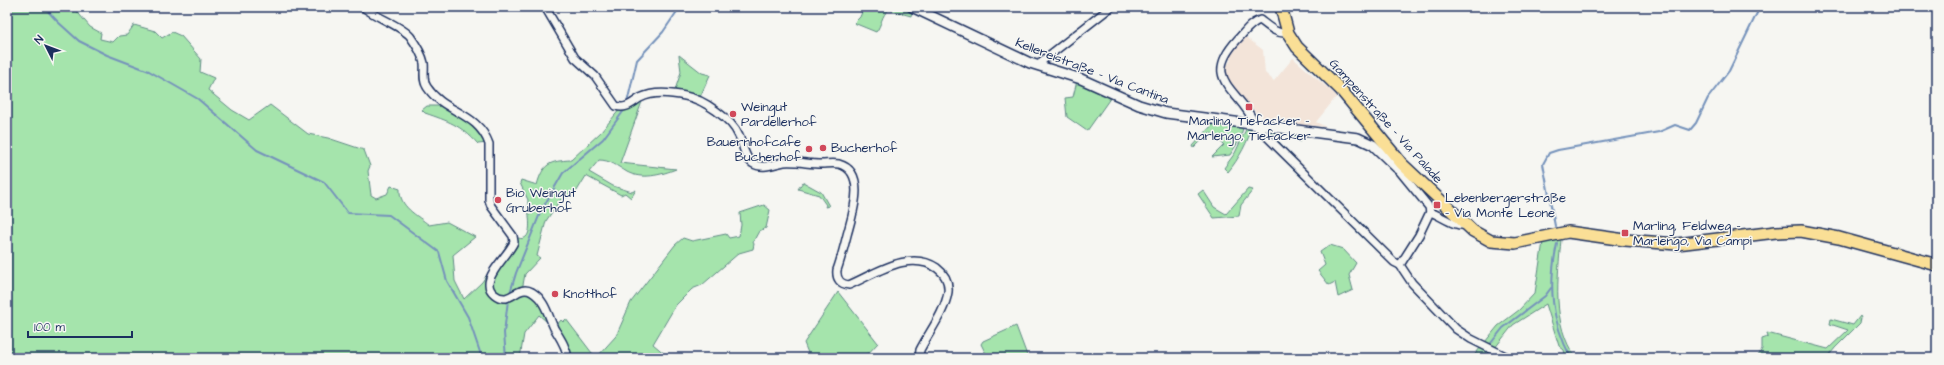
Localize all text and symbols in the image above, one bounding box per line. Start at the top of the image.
north arrow [26,26,66,66]
text: N [31,32,47,47]
street label: Kellereistraße - Via Cantina [1013,33,1172,109]
street label: Gampenstraße - Via Palade [1325,55,1447,187]
place label: Weingut Pardellerhof [741,98,817,131]
marker: Marling, Tiefacker - Marlengo, Tiefacker [1244,102,1254,112]
marker: Weingut Pardellerhof [728,109,738,119]
place label: Marling, Tiefacker - Marlengo, Tiefacker [1187,112,1311,146]
place label: Bauernhofcafe Bucherhof [707,133,801,166]
place label: Bucherhof [831,139,897,157]
marker: Bucherhof [818,143,828,153]
marker: Bauernhofcafe Bucherhof [804,144,814,154]
place label: Bio Weingut Gruberhof [506,184,577,217]
place label: Lebenbergerstraße - Via Monte Leone [1445,189,1566,222]
marker: Bio Weingut Gruberhof [493,195,503,205]
marker: Lebenbergerstraße - Via Monte Leone [1432,200,1442,210]
place label: Marling, Feldweg - Marlengo, Via Campi [1633,217,1752,251]
marker: Marling, Feldweg - Marlengo, Via Campi [1620,228,1630,238]
place label: Knotthof [563,285,617,303]
marker: Knotthof [550,289,560,299]
scale bar [28,313,132,339]
text: 100 m [34,319,65,336]

